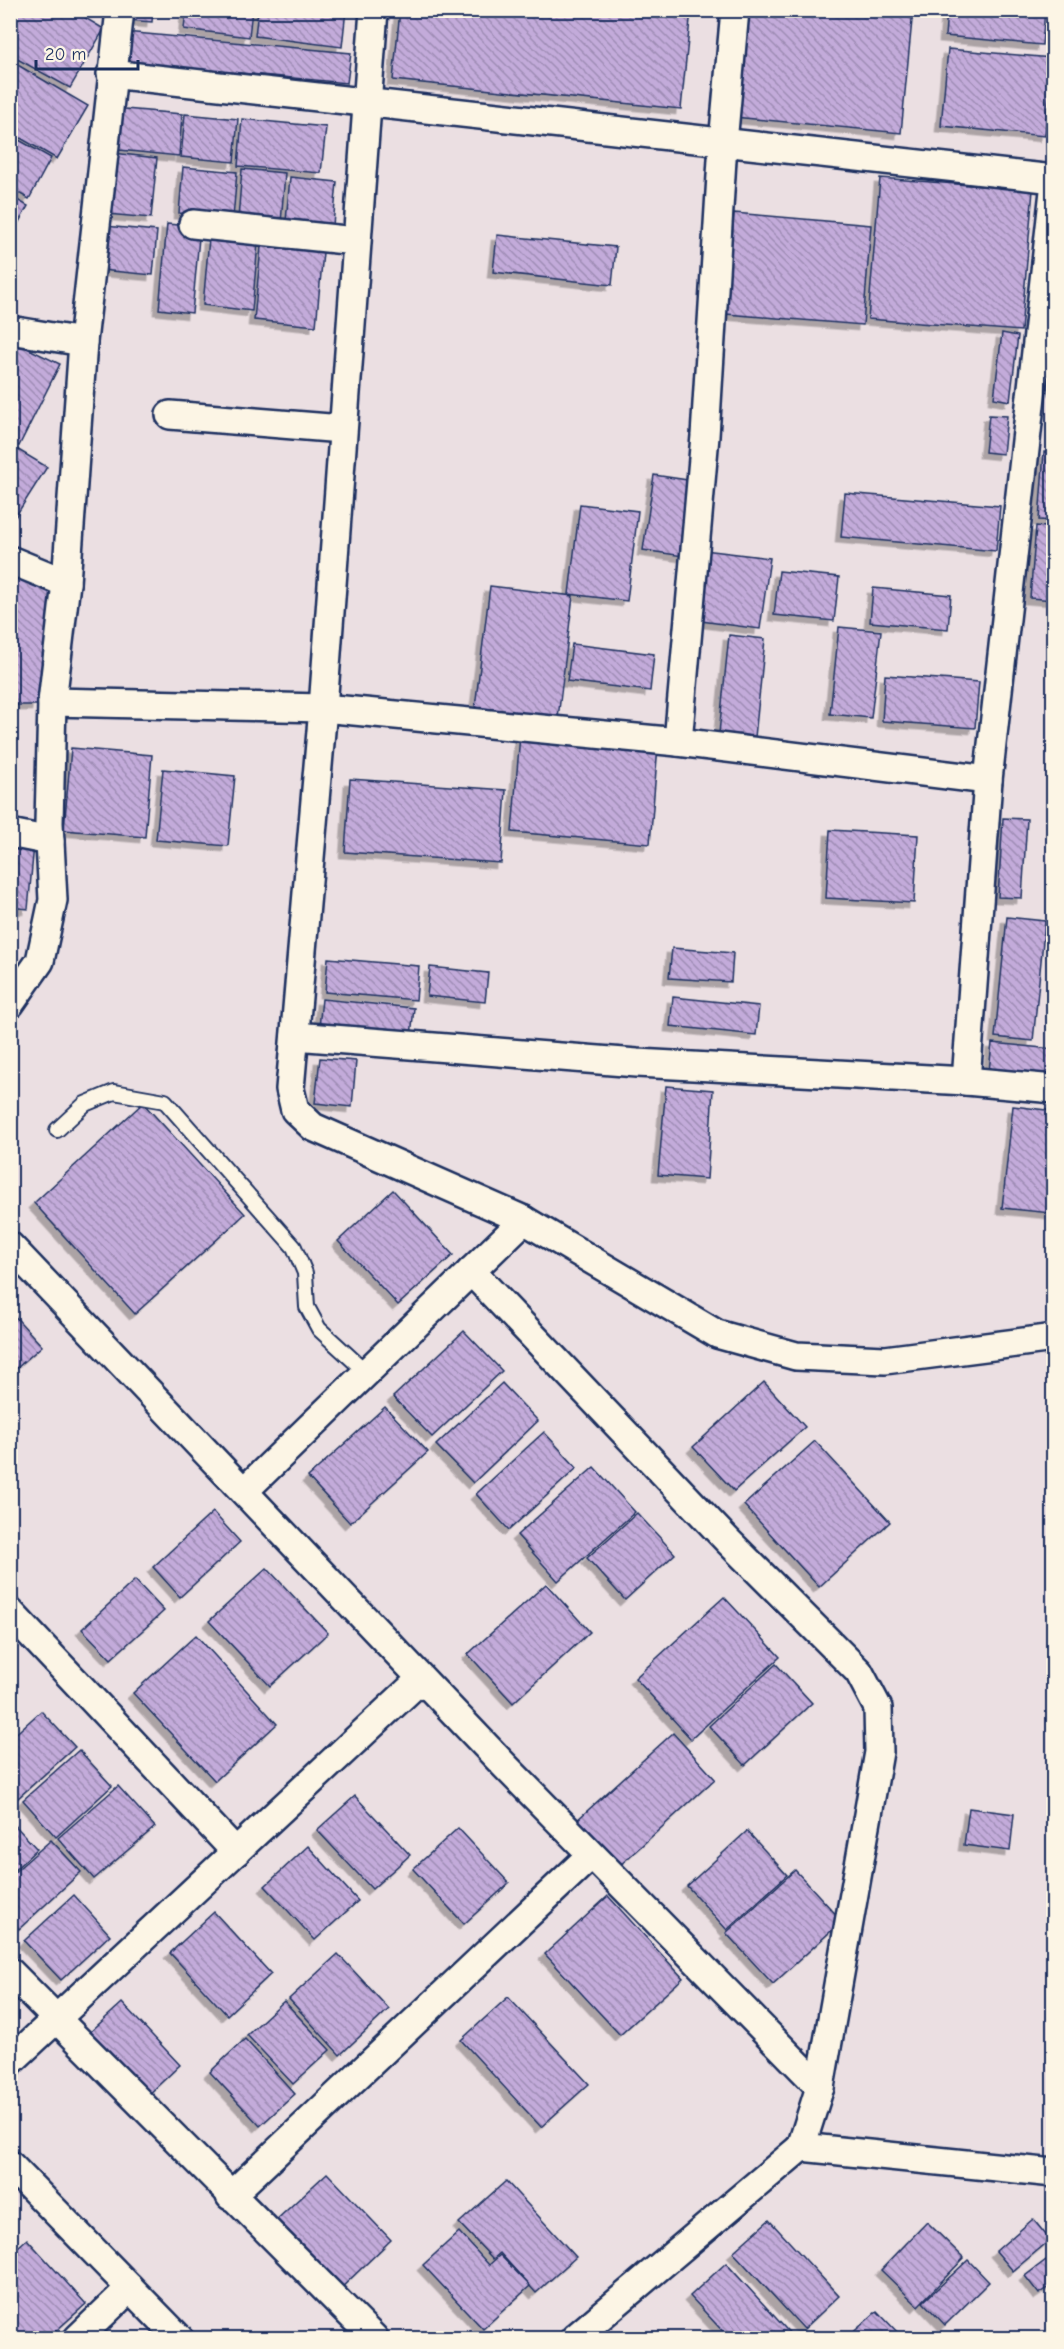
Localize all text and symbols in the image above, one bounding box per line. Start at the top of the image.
scale bar [36,33,138,71]
text: 20 m [45,44,86,65]

